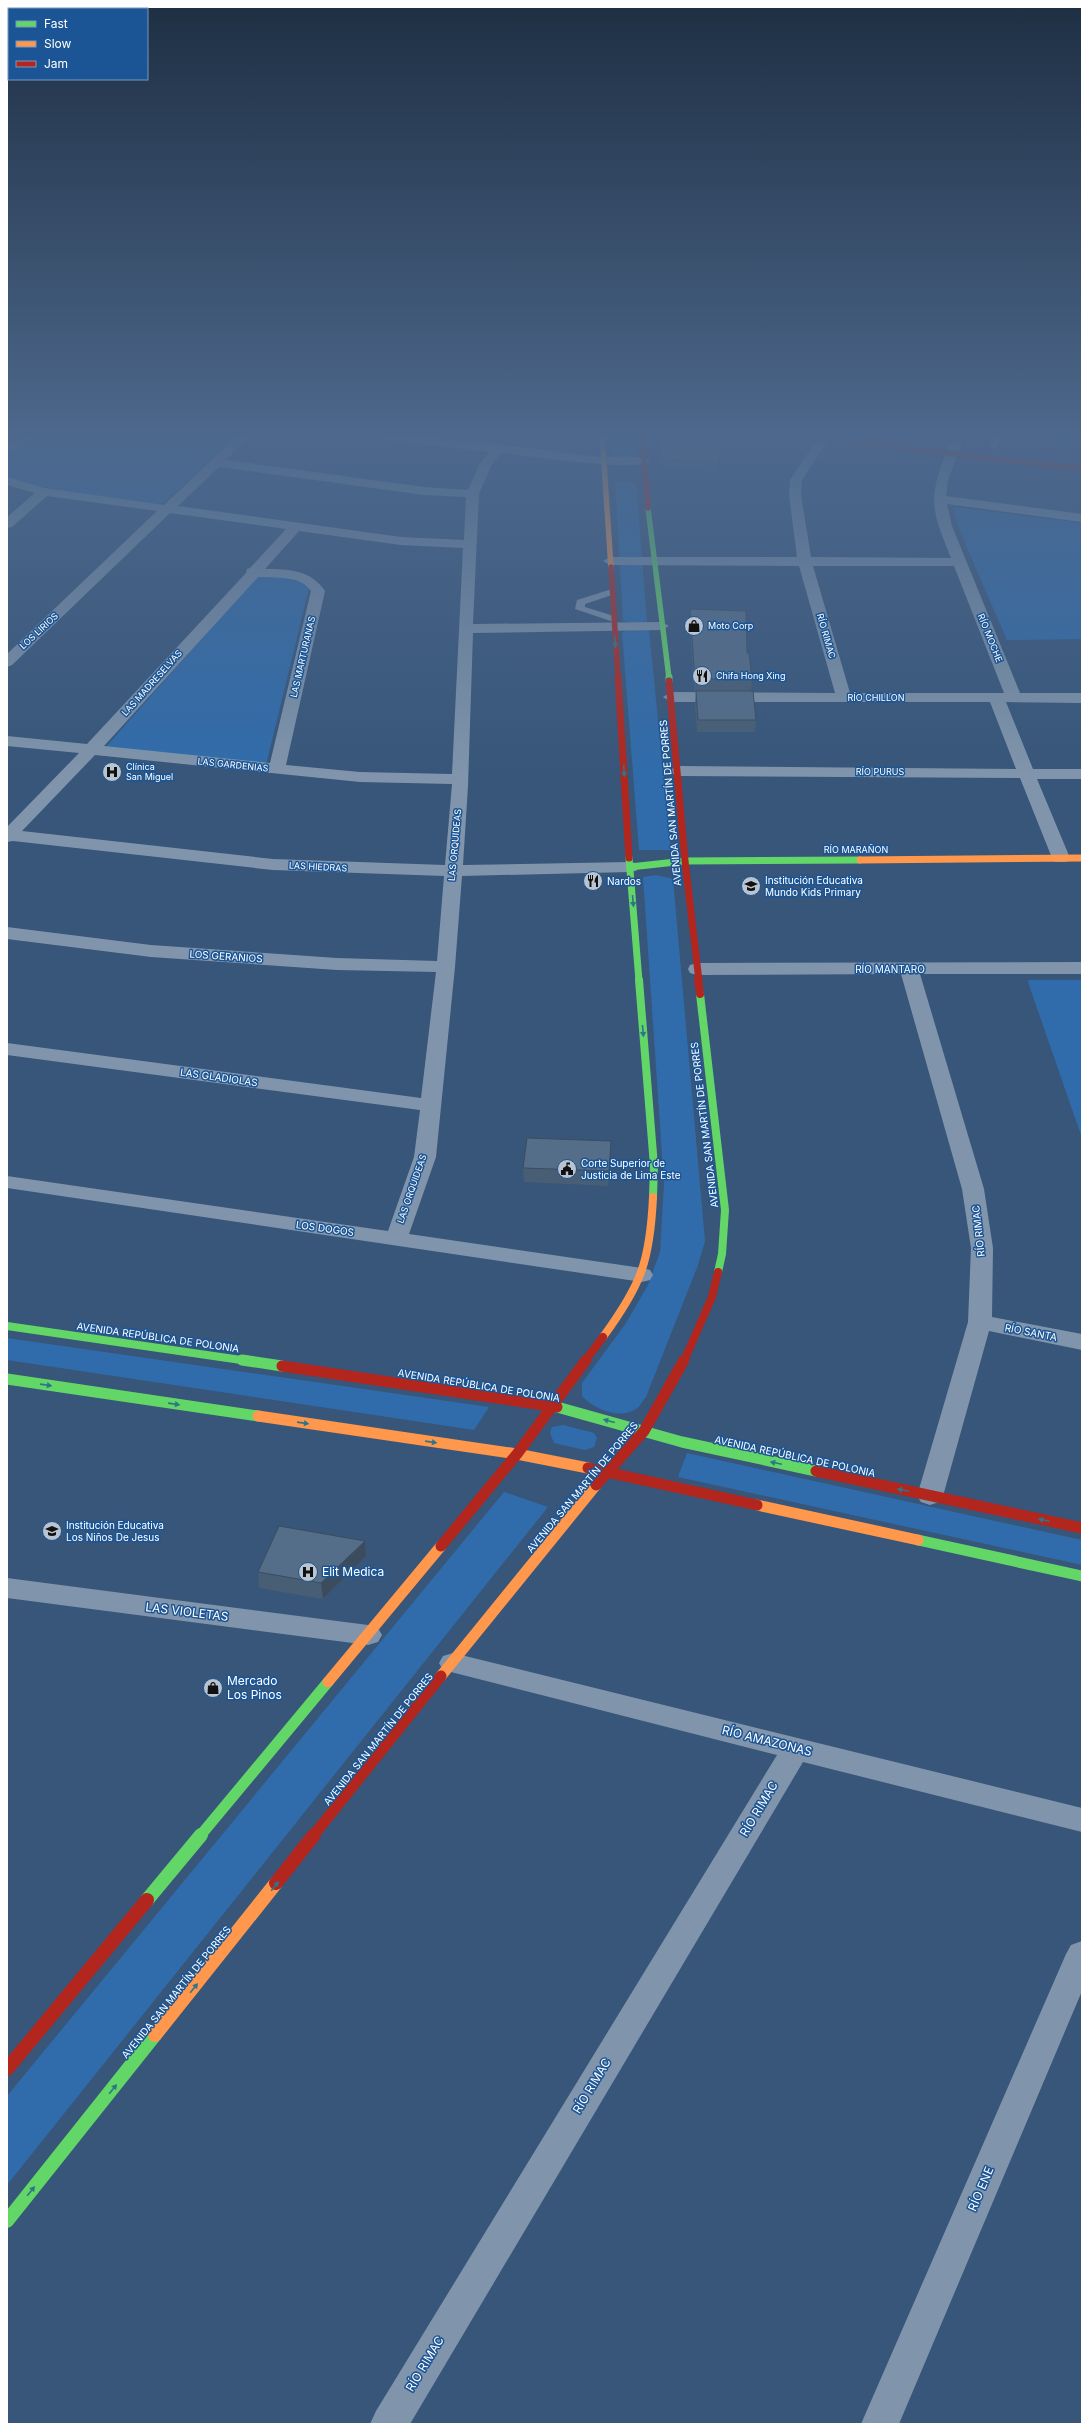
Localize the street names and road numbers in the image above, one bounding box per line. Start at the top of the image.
street label: LOS LIRIOS [17,610,60,651]
street label: RÍO RIMAC [815,612,838,660]
street label: RÍO MOCHE [976,612,1005,664]
street label: LAS MARTURANAS [288,615,317,699]
street label: LAS MADRESELVAS [119,647,184,718]
street label: RÍO CHILLON [848,692,904,703]
street label: AVENIDA SAN MARTÍN DE PORRES [656,719,683,887]
street label: LAS GARDENIAS [197,755,269,774]
street label: RÍO PURUS [856,766,904,777]
street label: LAS ORQUIDEAS [446,808,463,881]
street label: RÍO MARAÑON [824,844,888,855]
street label: LAS HIEDRAS [289,859,348,874]
street label: LOS GERANIOS [189,947,263,965]
street label: RÍO MANTARO [855,962,925,975]
street label: AVENIDA SAN MARTÍN DE PORRES [687,1041,720,1209]
street label: LAS GLADIOLAS [179,1066,259,1088]
street label: LAS ORQUIDEAS [395,1153,429,1225]
street label: RÍO RIMAC [968,1205,987,1257]
street label: LOS DOGOS [295,1218,355,1238]
street label: AVENIDA REPÚBLICA DE POLONIA [76,1319,240,1354]
street label: RÍO SANTA [1004,1320,1058,1343]
street label: AVENIDA REPÚBLICA DE POLONIA [397,1365,561,1404]
street label: AVENIDA SAN MARTÍN DE PORRES [523,1419,640,1555]
street label: AVENIDA REPÚBLICA DE POLONIA [713,1432,877,1479]
street label: LAS VIOLETAS [145,1599,230,1624]
street label: AVENIDA SAN MARTÍN DE PORRES [320,1670,435,1808]
street label: RÍO AMAZONAS [721,1722,814,1759]
street label: RÍO RIMAC [736,1778,781,1839]
street label: AVENIDA SAN MARTÍN DE PORRES [118,1923,233,2061]
street label: RÍO RIMAC [569,2055,614,2116]
street label: RÍO ENE [964,2164,997,2213]
street label: RÍO RIMAC [402,2333,447,2394]

